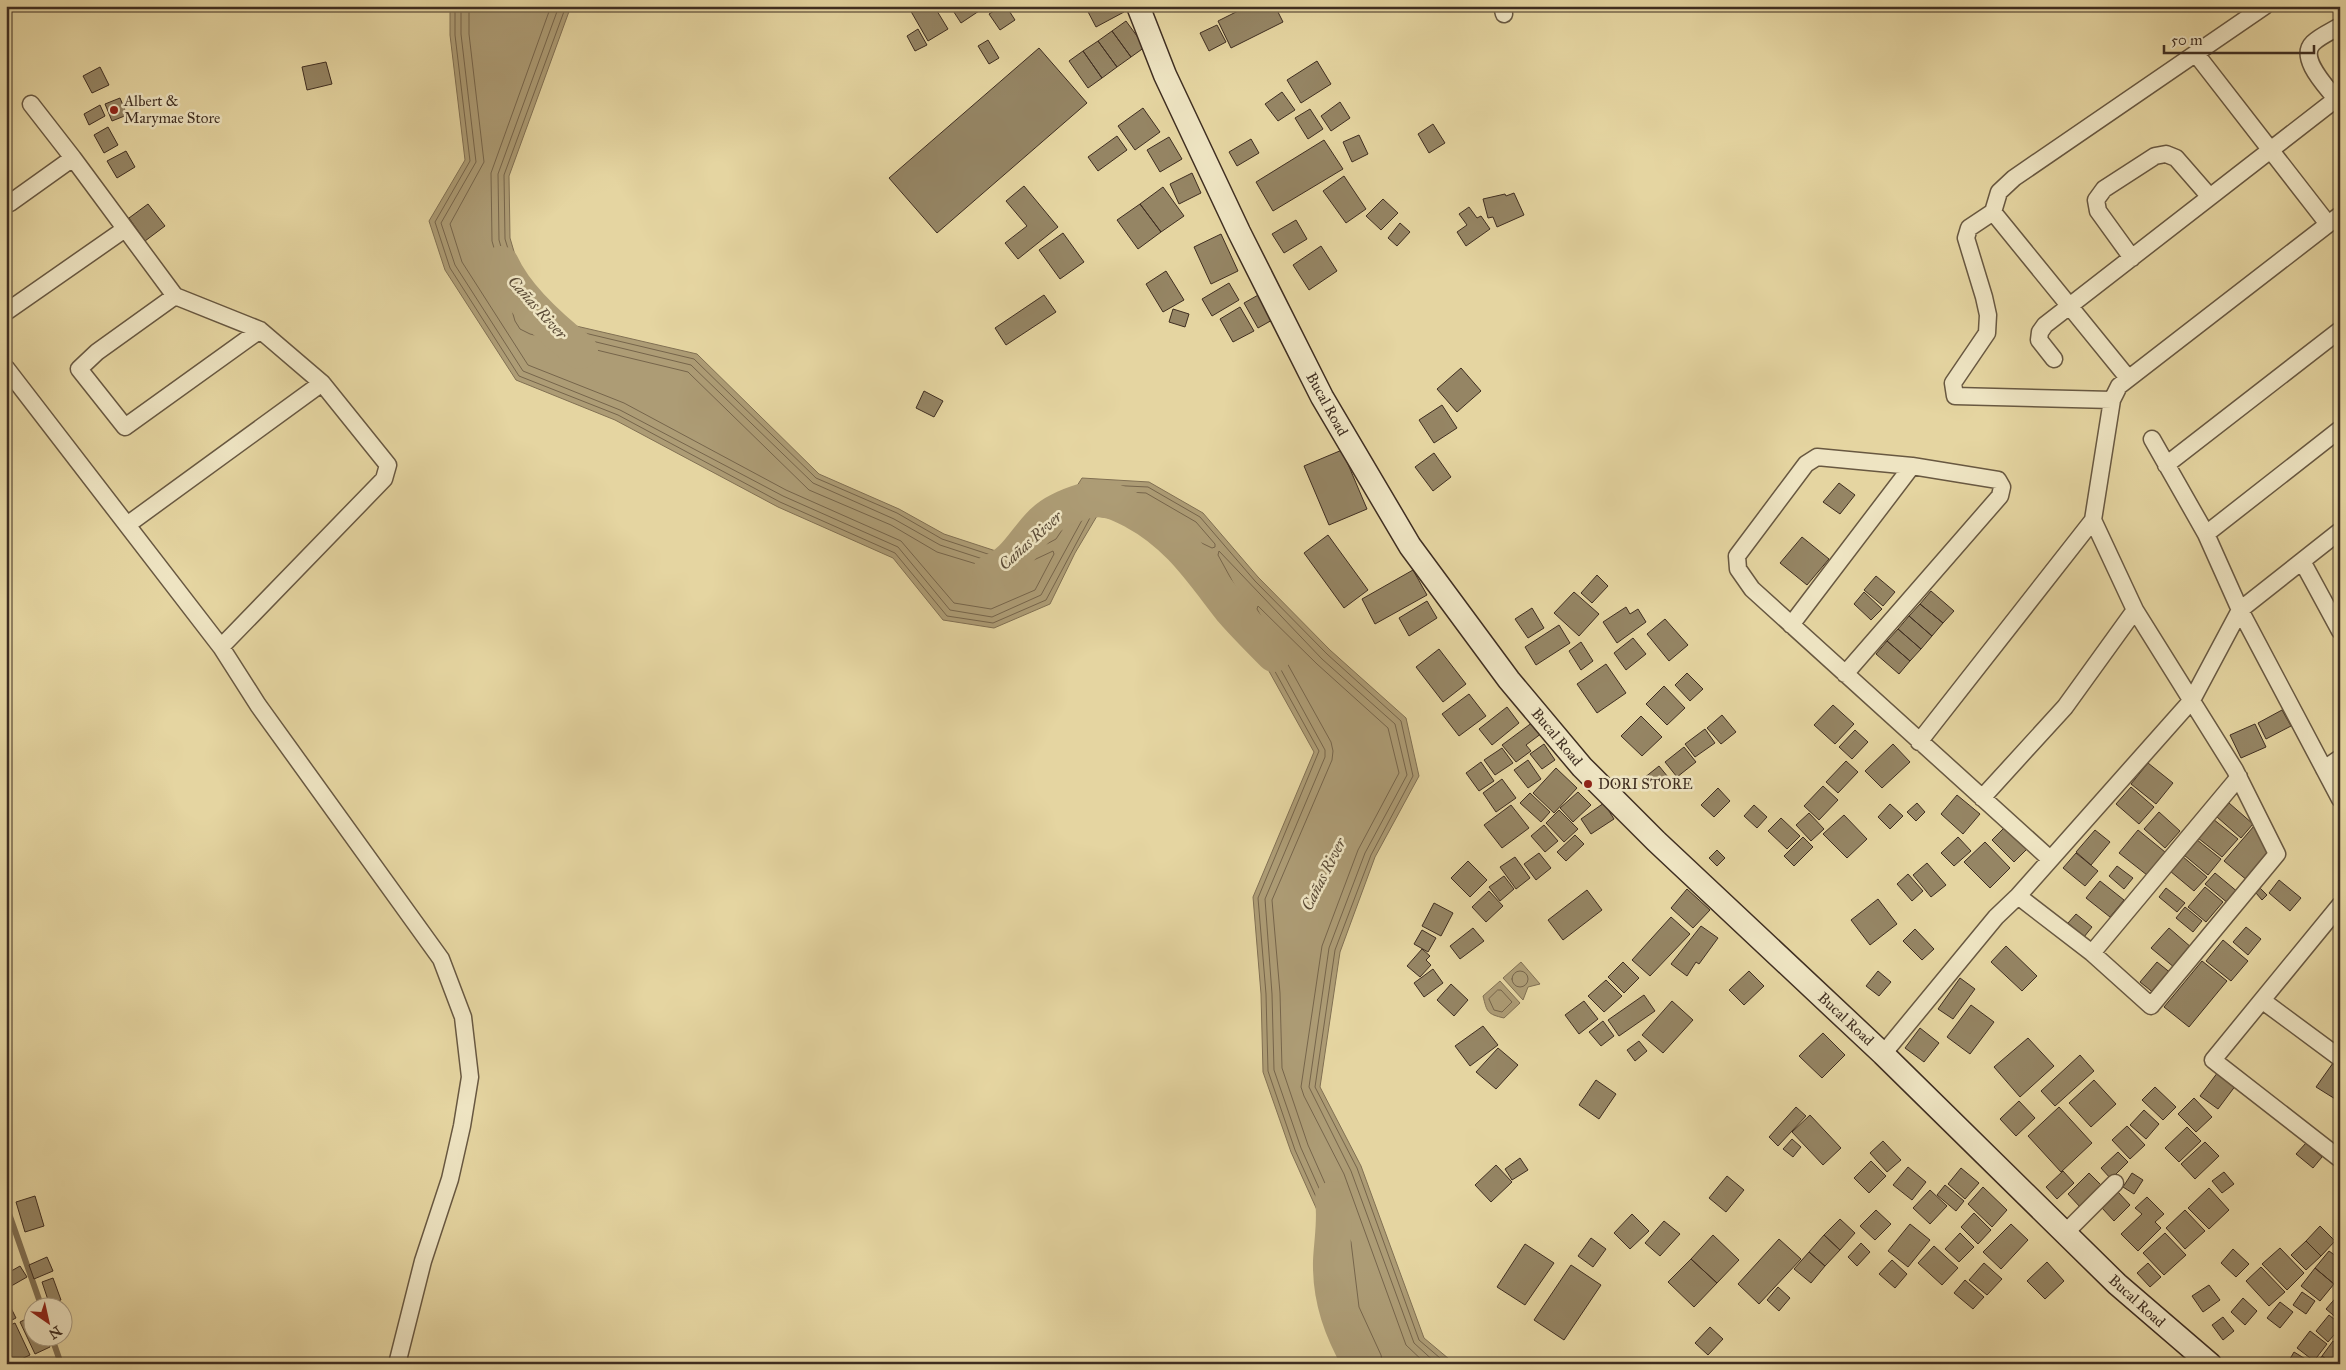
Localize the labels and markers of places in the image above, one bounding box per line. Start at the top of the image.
place label: Albert & Marymae Store [123,92,220,127]
marker: Albert & Marymae Store [108,104,120,116]
place label: DORI STORE [1598,775,1693,793]
marker: DORI STORE [1582,778,1594,790]

